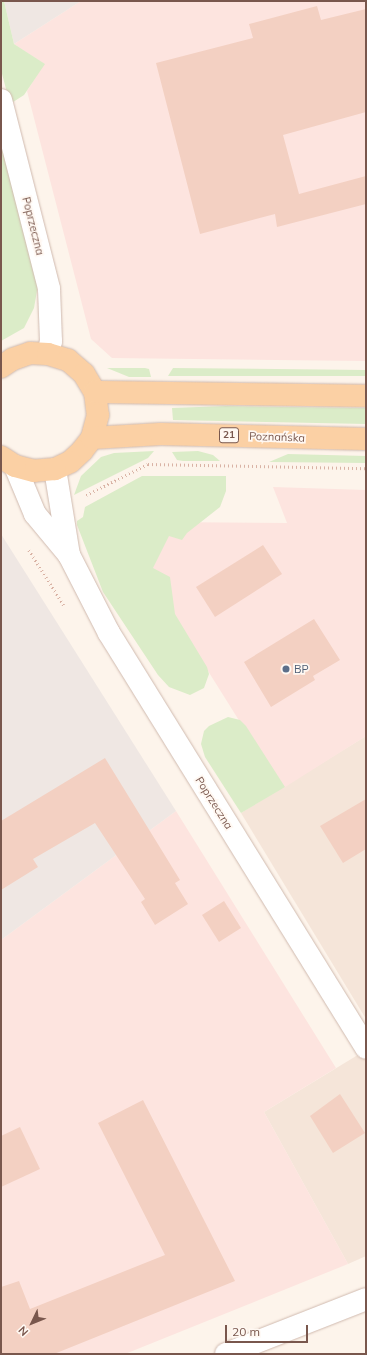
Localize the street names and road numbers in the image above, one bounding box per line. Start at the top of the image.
street label: Poprzeczna [19,195,47,257]
road number: 21 [219,427,239,443]
street label: Poznańska [249,429,305,445]
street label: Poprzeczna [193,774,235,832]

